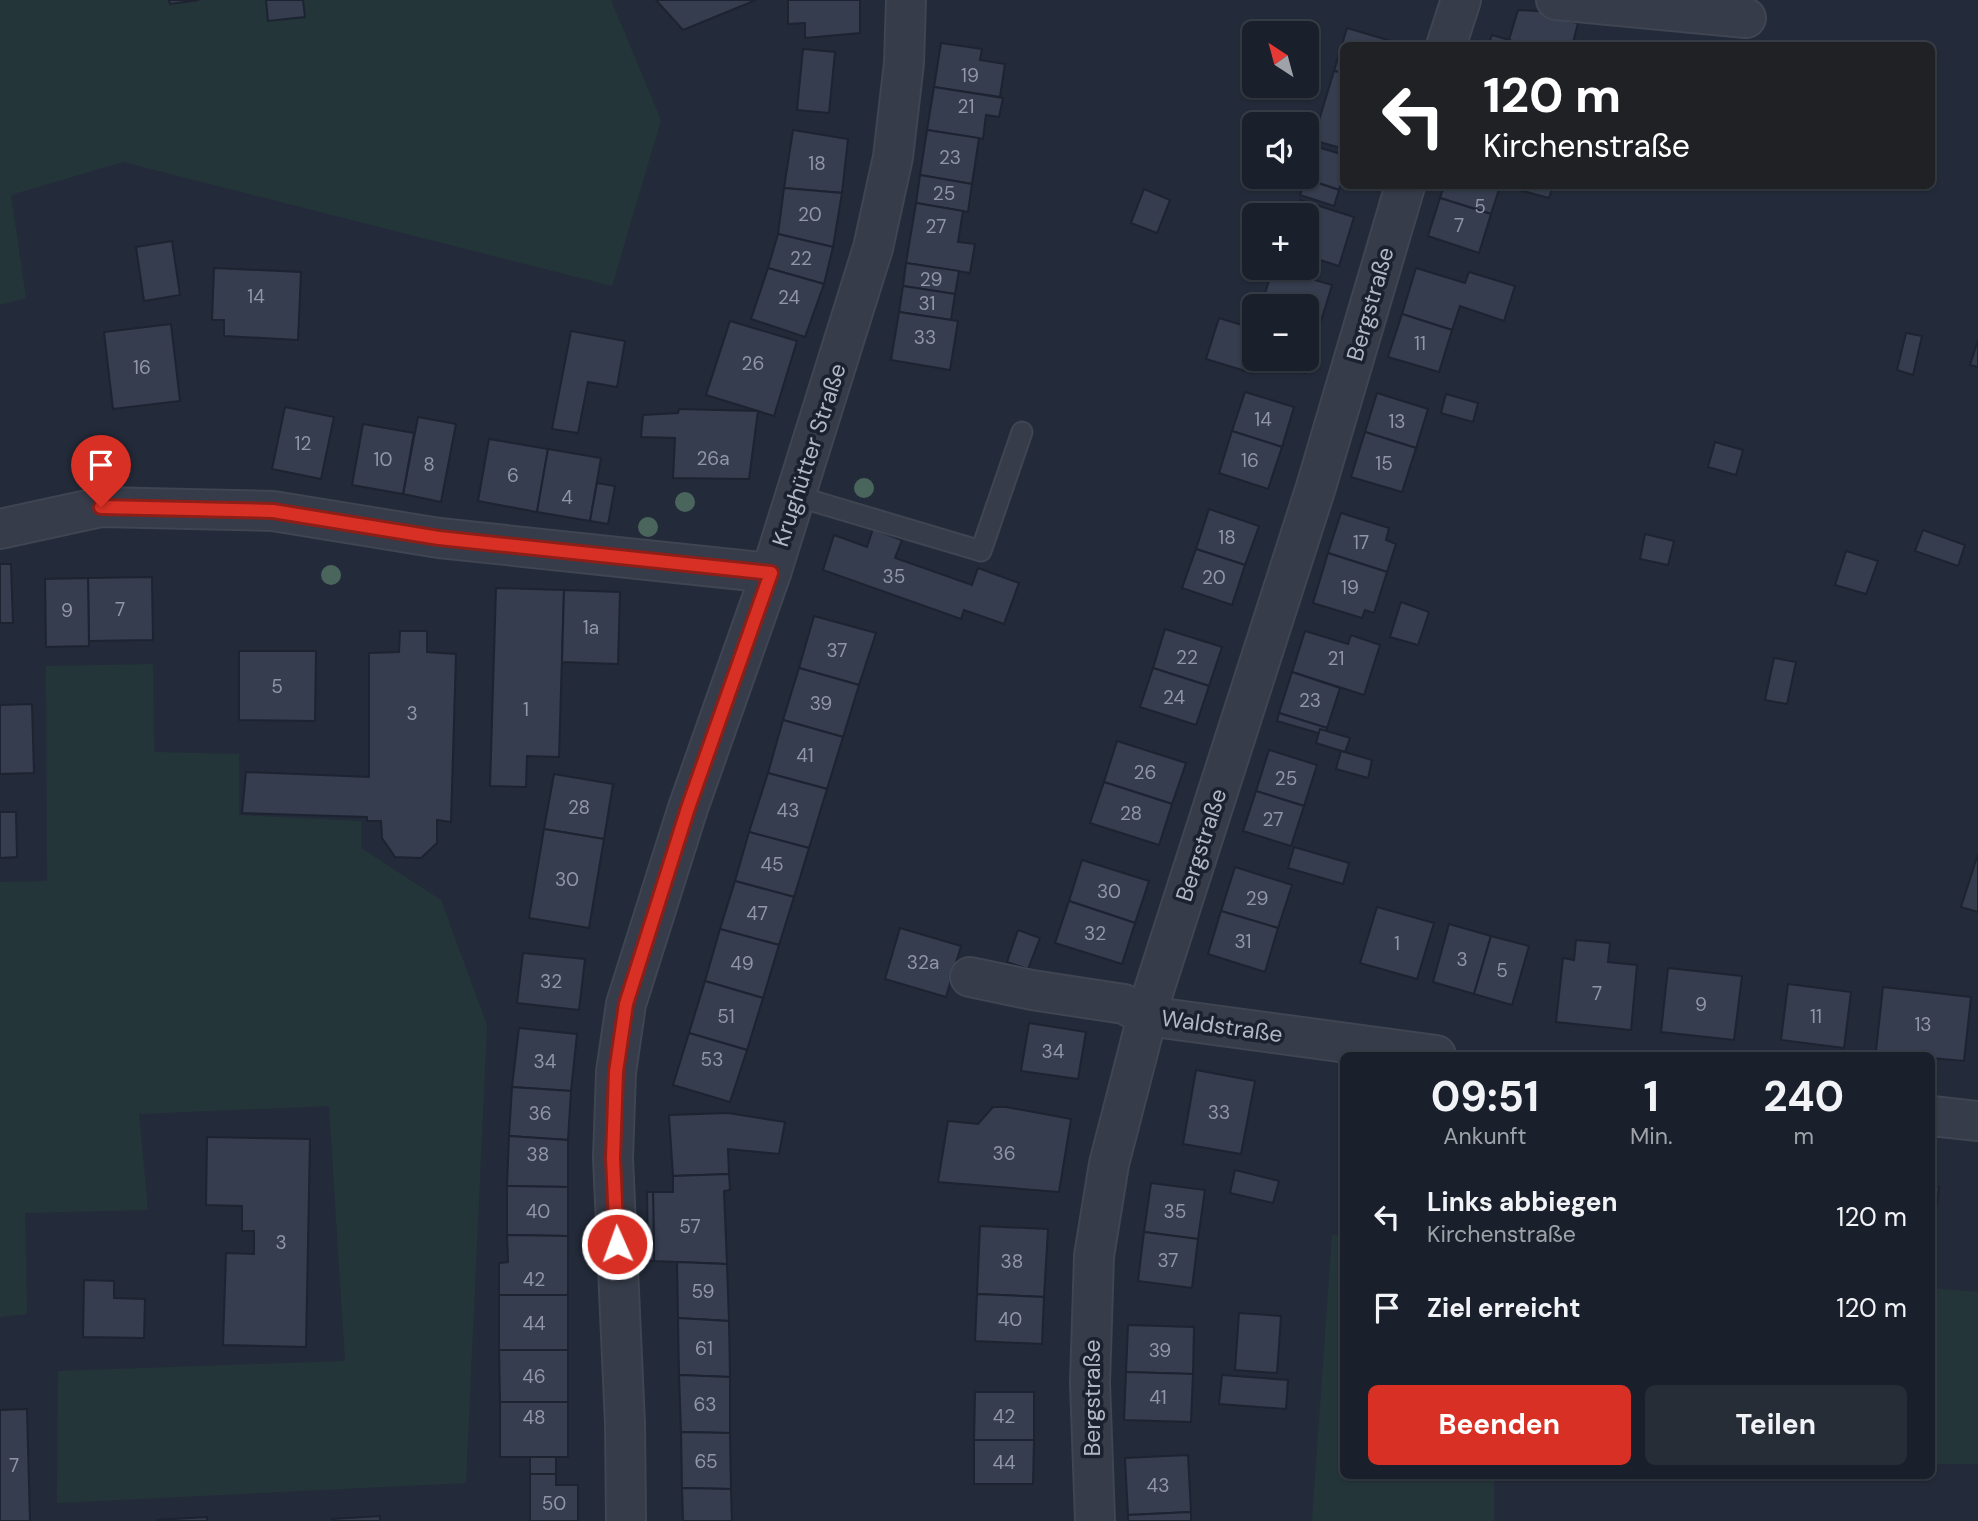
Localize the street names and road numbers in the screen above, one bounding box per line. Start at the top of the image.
street label: Bergstraße [1339,244,1401,364]
street label: Krughütter Straße [765,359,853,551]
street label: Bergstraße [1169,785,1233,905]
street label: Waldstraße [1159,1003,1285,1049]
street label: Bergstraße [1077,1339,1107,1457]

